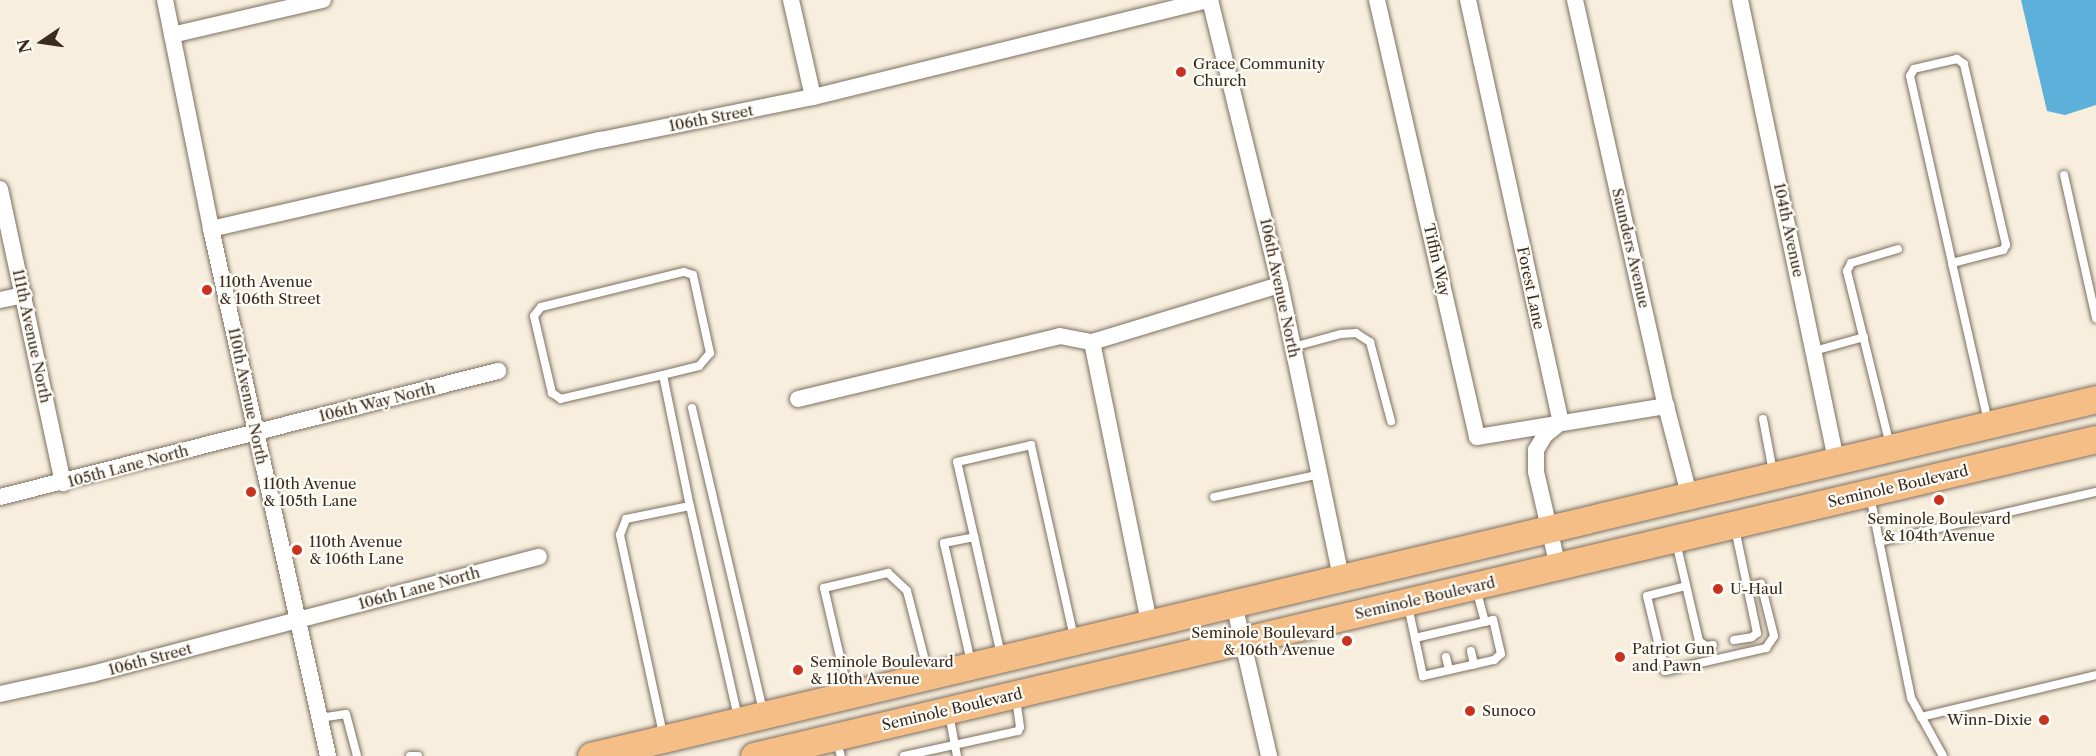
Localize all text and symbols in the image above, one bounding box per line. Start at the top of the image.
north arrow [12,12,72,72]
text: N [13,37,36,55]
place label: Grace Community Church [1193,54,1325,89]
marker: Grace Community Church [1174,65,1188,79]
street label: 106th Street [667,101,755,135]
street label: 104th Avenue [1770,181,1808,279]
street label: Saunders Avenue [1608,186,1654,310]
street label: 106th Avenue North [1256,216,1304,360]
street label: Tiffin Way [1420,222,1454,298]
street label: Forest Lane [1513,245,1549,331]
street label: 111th Avenue North [9,267,55,405]
place label: 110th Avenue & 106th Street [219,272,321,307]
marker: 110th Avenue & 106th Street [200,283,214,297]
street label: 110th Avenue North [225,325,271,467]
street label: 106th Way North [316,379,438,425]
street label: 105th Lane North [66,441,190,491]
street label: Seminole Boulevard [1826,461,1970,511]
place label: 110th Avenue & 105th Lane [263,474,357,509]
marker: 110th Avenue & 105th Lane [244,485,258,499]
marker: Seminole Boulevard & 104th Avenue [1932,493,1946,507]
place label: Seminole Boulevard & 104th Avenue [1867,509,2011,544]
place label: 110th Avenue & 106th Lane [309,532,404,567]
marker: 110th Avenue & 106th Lane [290,543,304,557]
street label: 106th Lane North [356,563,482,613]
street label: Seminole Boulevard [1353,573,1497,623]
place label: U-Haul [1730,580,1783,598]
marker: U-Haul [1711,582,1725,596]
place label: Seminole Boulevard & 106th Avenue [1191,623,1335,658]
marker: Seminole Boulevard & 106th Avenue [1340,634,1354,648]
street label: 106th Street [106,639,194,679]
place label: Patriot Gun and Pawn [1632,639,1715,674]
marker: Patriot Gun and Pawn [1613,650,1627,664]
place label: Seminole Boulevard & 110th Avenue [810,652,954,687]
marker: Seminole Boulevard & 110th Avenue [791,663,805,677]
street label: Seminole Boulevard [880,684,1024,734]
place label: Sunoco [1482,702,1536,720]
marker: Sunoco [1463,704,1477,718]
place label: Winn-Dixie [1947,711,2032,729]
marker: Winn-Dixie [2037,713,2051,727]

